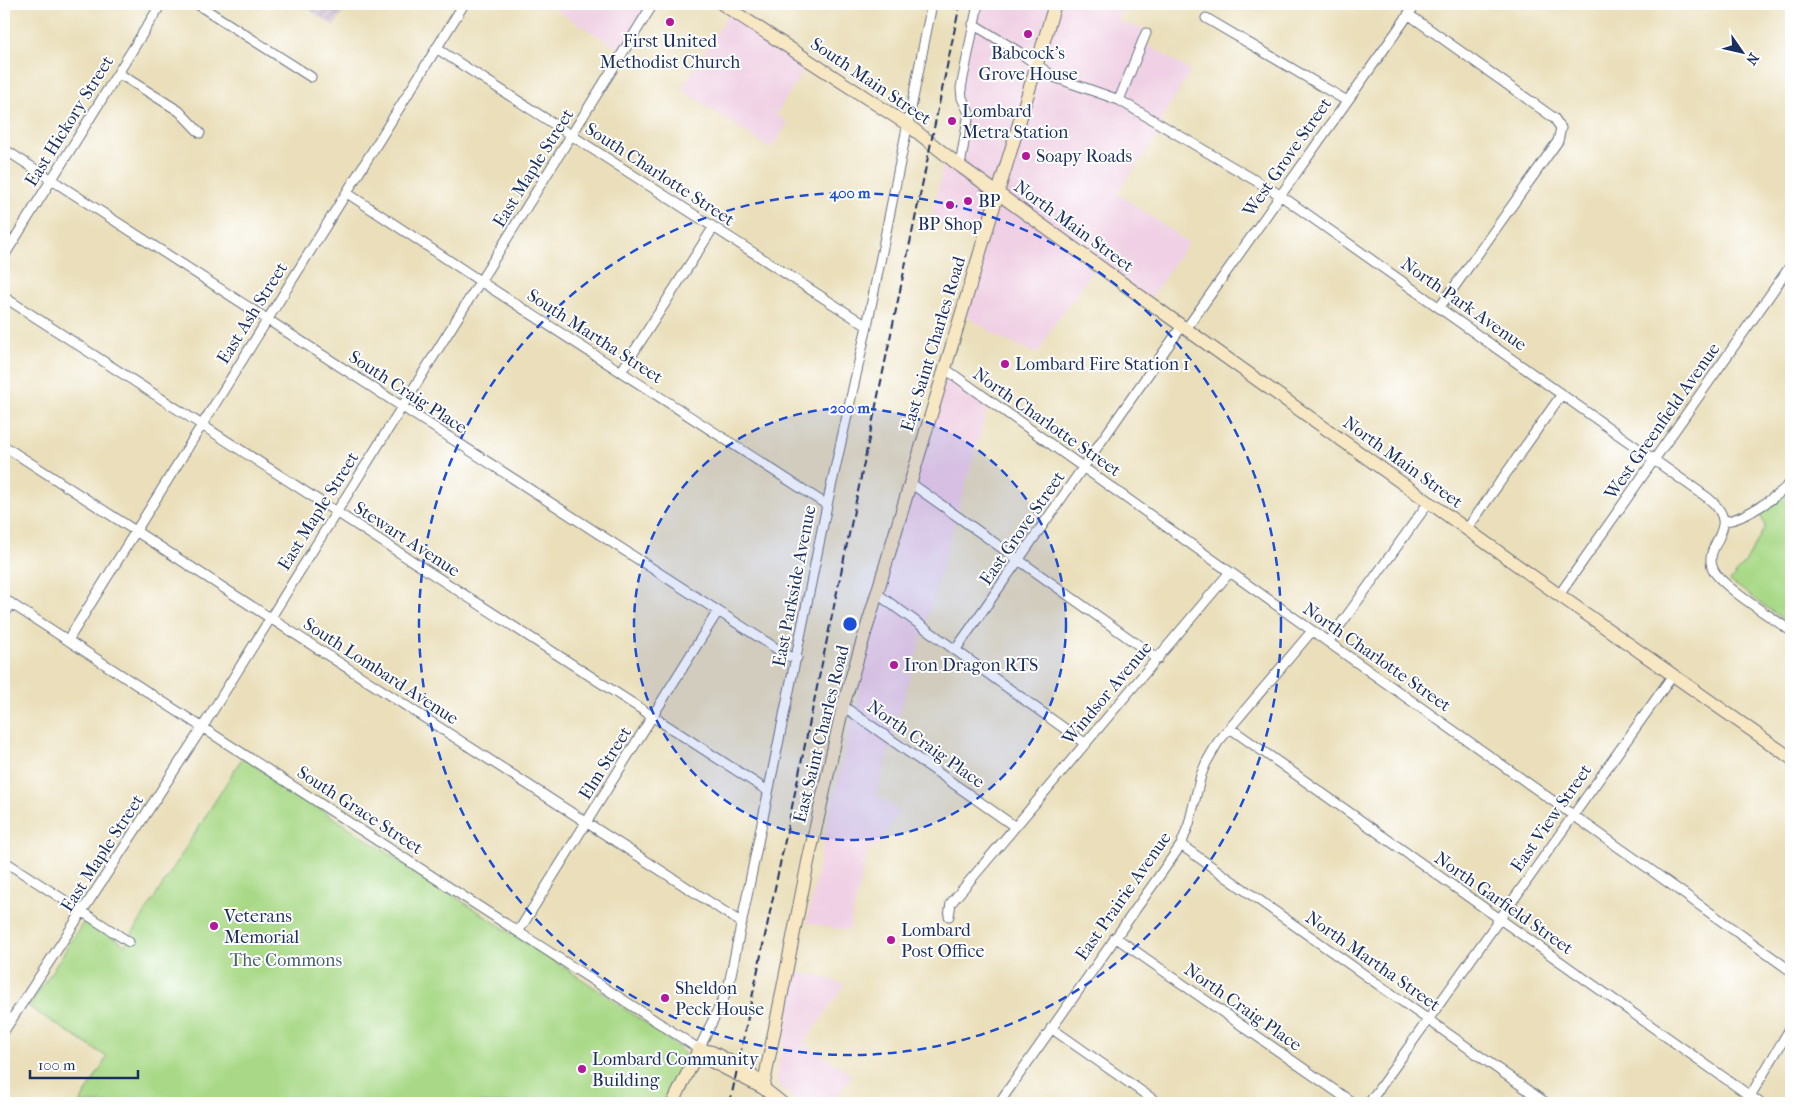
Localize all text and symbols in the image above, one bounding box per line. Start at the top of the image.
marker: First United Methodist Church [664,16,676,28]
marker: Babcock's Grove House [1022,28,1034,40]
north arrow [1718,28,1768,78]
place label: First United Methodist Church [600,31,740,73]
street label: South Main Street [807,33,935,130]
place label: Babcock's Grove House [978,43,1078,85]
text: N [1742,50,1762,68]
street label: East Hickory Street [21,52,118,190]
street label: West Grove Street [1238,93,1337,222]
place label: Lombard Metra Station [962,101,1069,143]
street label: East Maple Street [489,105,579,231]
marker: Lombard Metra Station [946,115,958,127]
street label: South Charlotte Street [581,118,739,231]
place label: Soapy Roads [1036,146,1133,167]
marker: Soapy Roads [1020,150,1032,162]
street label: North Main Street [1010,176,1138,277]
text: 400 m [828,184,871,202]
place label: BP [978,191,1001,212]
marker: BP [962,195,974,207]
marker: BP Shop [944,199,956,211]
place label: BP Shop [918,214,983,235]
street label: North Park Avenue [1397,253,1531,356]
street label: East Saint Charles Road [897,254,970,434]
street label: East Ash Street [213,258,292,368]
street label: South Martha Street [523,285,667,388]
street label: West Greenfield Avenue [1600,339,1725,504]
street label: South Craig Place [345,346,471,438]
place label: Lombard Fire Station 1 [1015,354,1189,375]
marker: Lombard Fire Station 1 [999,358,1011,370]
street label: North Charlotte Street [969,363,1125,482]
text: 200 m [830,399,870,417]
street label: North Main Street [1339,412,1467,513]
street label: East Maple Street [274,448,364,574]
street label: East Grove Street [975,467,1070,589]
street label: Stewart Avenue [350,497,464,582]
street label: East Parkside Avenue [768,503,821,669]
street label: North Charlotte Street [1299,598,1455,717]
street label: South Lombard Avenue [299,613,462,729]
centre of rings [841,615,859,633]
street label: Windsor Avenue [1057,637,1157,750]
street label: East Saint Charles Road [789,643,854,825]
place label: Iron Dragon RTS [904,655,1038,676]
marker: Iron Dragon RTS [888,659,900,671]
street label: North Craig Place [863,696,988,793]
street label: Elm Street [575,722,636,804]
street label: East View Street [1506,760,1597,876]
street label: South Grace Street [293,762,427,859]
street label: East Maple Street [57,790,148,916]
street label: East Prairie Avenue [1071,828,1176,965]
street label: North Garfield Street [1430,848,1577,959]
place label: Veterans Memorial [223,906,299,948]
street label: North Martha Street [1301,907,1444,1016]
marker: Veterans Memorial [208,920,220,932]
place label: Lombard Post Office [901,920,984,962]
marker: Lombard Post Office [885,934,897,946]
park label: The Commons [230,950,343,971]
street label: North Craig Place [1180,959,1305,1056]
place label: Sheldon Peck House [675,978,764,1020]
marker: Sheldon Peck House [659,992,671,1004]
scale bar [30,1047,138,1079]
place label: Lombard Community Building [592,1049,760,1091]
text: 100 m [38,1056,76,1074]
marker: Lombard Community Building [576,1063,588,1075]

